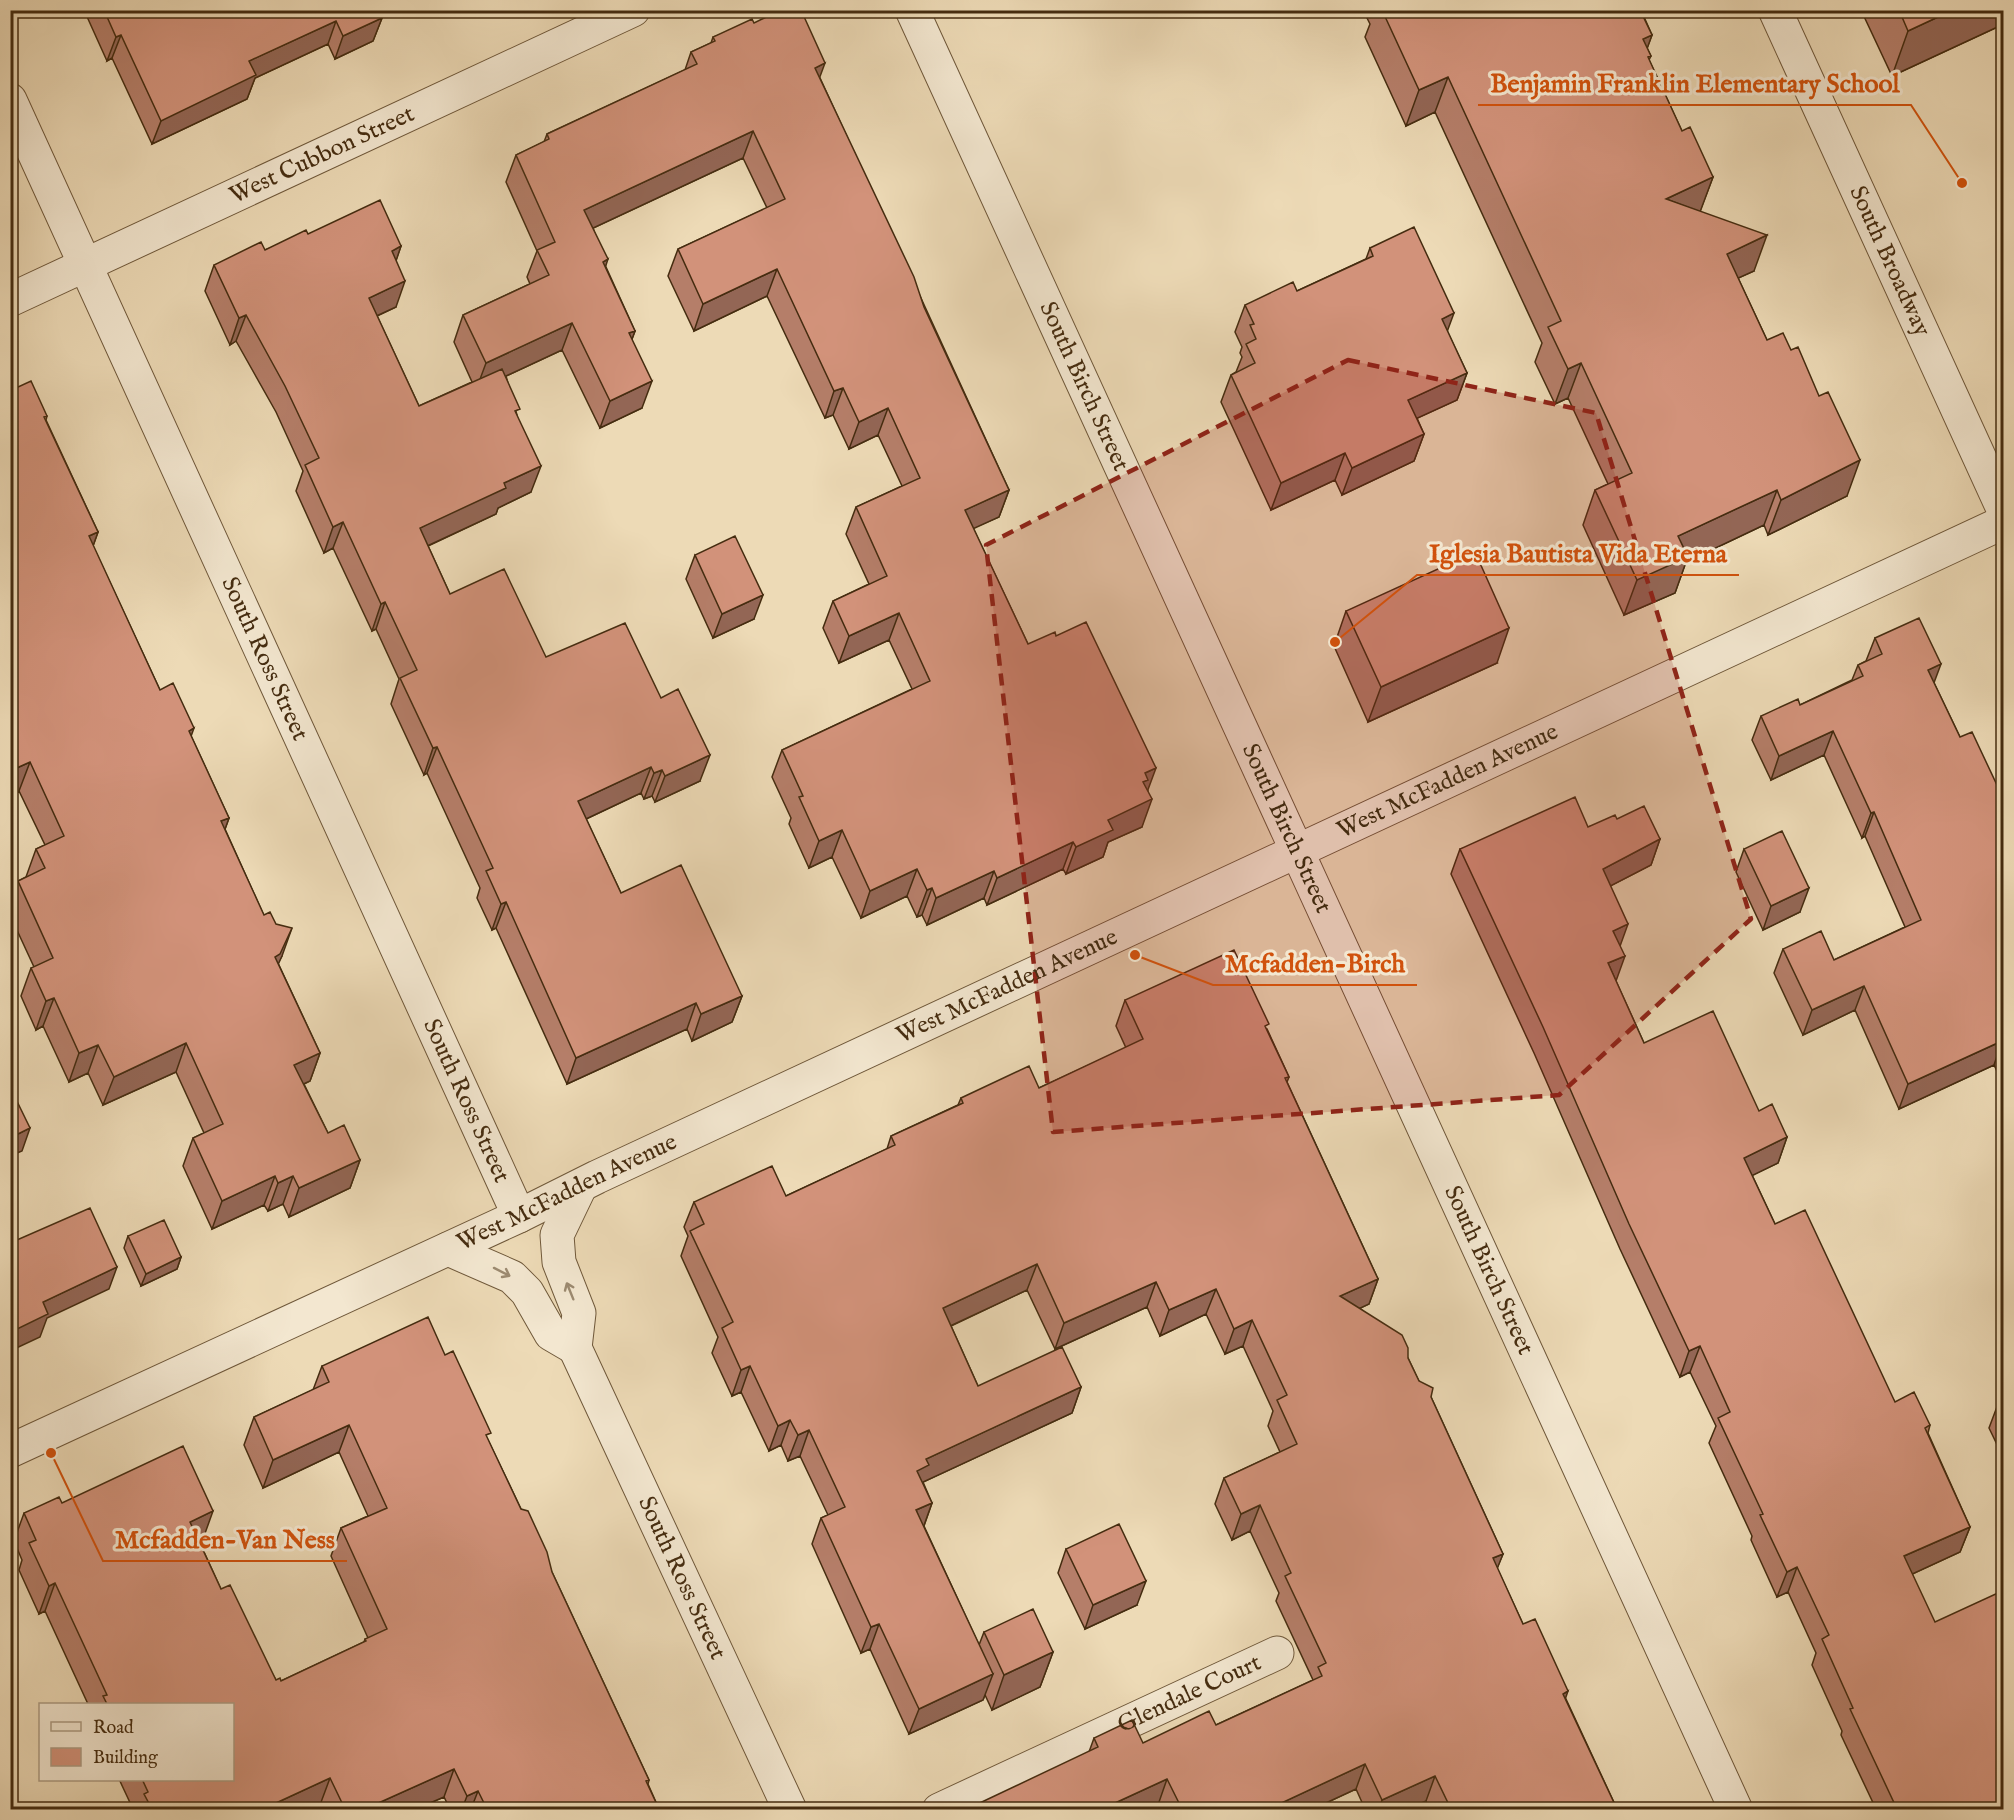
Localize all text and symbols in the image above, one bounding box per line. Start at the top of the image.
callout: Benjamin Franklin Elementary School [1478,61,1911,105]
text: Benjamin Franklin Elementary School [1490,68,1901,101]
street label: West Cubbon Street [224,98,419,211]
street label: South Broadway [1842,181,1938,341]
street label: South Birch Street [1032,297,1137,476]
callout: Iglesia Bautista Vida Eterna [1417,531,1739,575]
text: Iglesia Bautista Vida Eterna [1429,538,1728,571]
street label: South Ross Street [214,572,316,745]
street label: West McFadden Avenue [1332,716,1563,846]
street label: South Birch Street [1234,739,1339,918]
street label: West McFadden Avenue [891,921,1122,1051]
callout: Mcfadden-Birch [1213,941,1417,985]
text: Mcfadden-Birch [1225,948,1406,981]
street label: South Ross Street [416,1014,517,1188]
street label: West McFadden Avenue [452,1126,682,1258]
street label: South Birch Street [1437,1181,1541,1360]
one-way arrow [492,1266,510,1278]
one-way arrow [564,1283,575,1301]
street label: South Ross Street [631,1491,733,1665]
callout: Mcfadden-Van Ness [103,1517,347,1561]
text: Mcfadden-Van Ness [115,1524,335,1557]
street label: Glendale Court [1113,1647,1266,1740]
legend [39,1703,234,1781]
text: Road [93,1717,134,1740]
text: Building [93,1747,158,1770]

